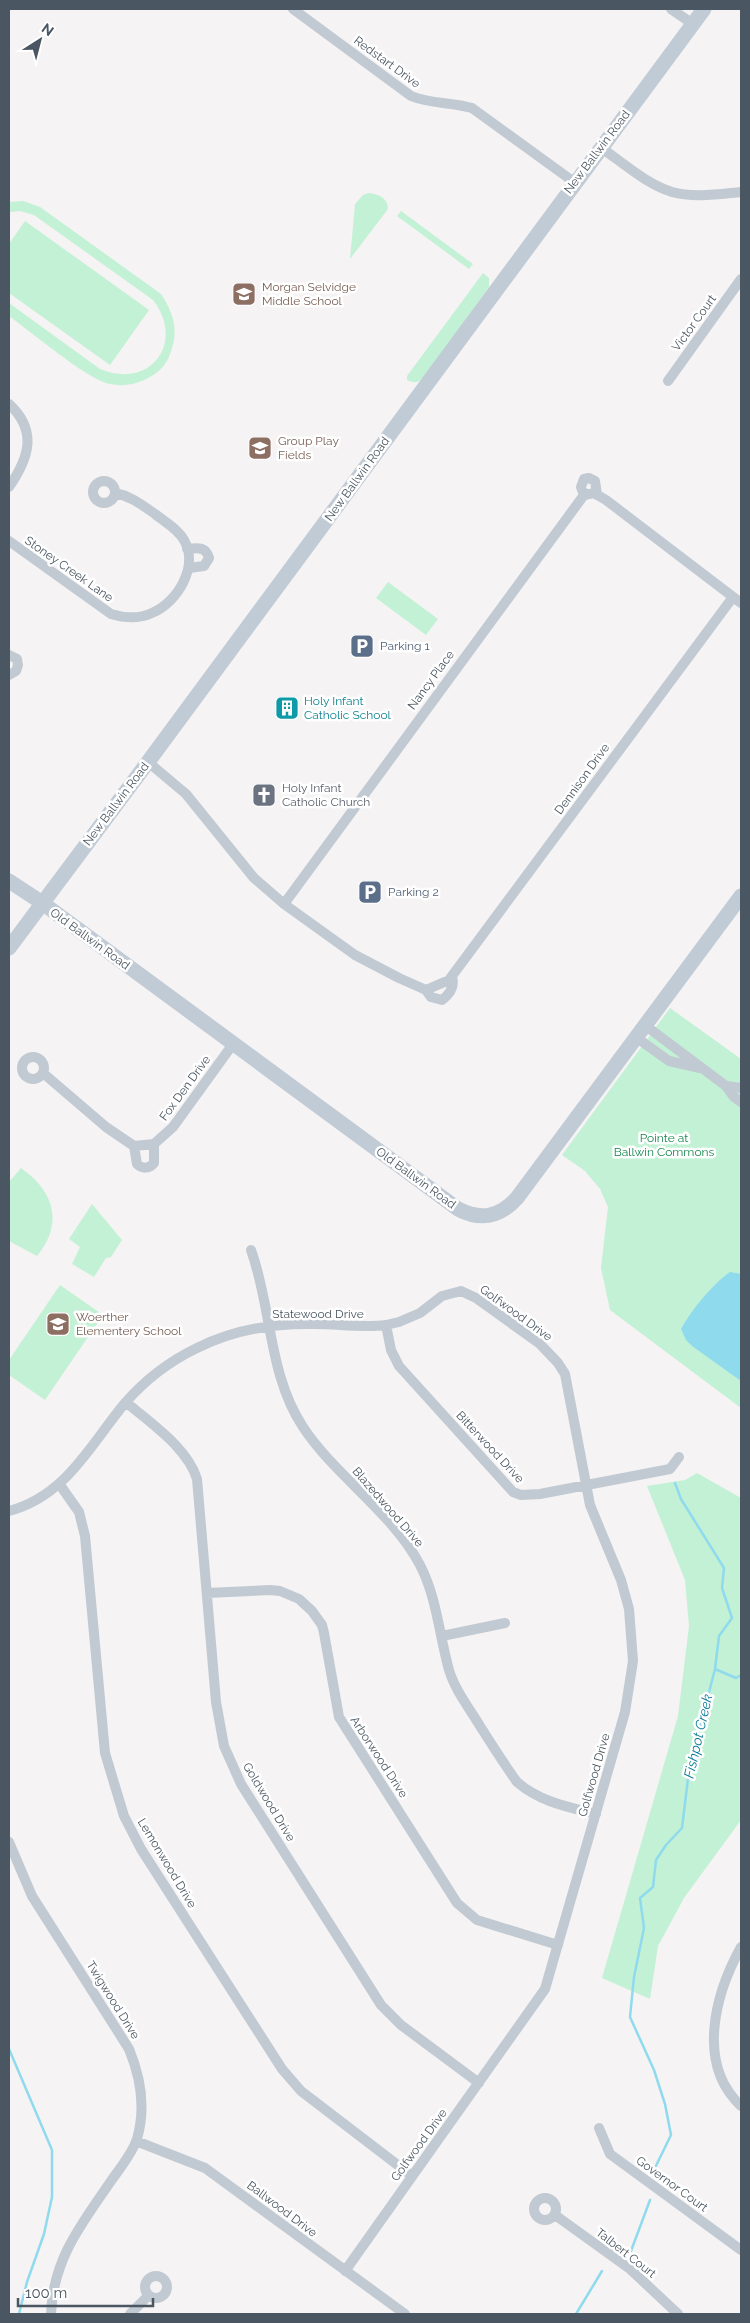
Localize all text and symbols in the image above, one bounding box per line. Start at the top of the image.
north arrow [15,15,65,65]
text: N [39,20,57,39]
street label: Redstart Drive [351,33,423,91]
street label: New Ballwin Road [561,108,633,196]
place label: Morgan Selvidge Middle School [262,280,356,308]
school or university icon: Morgan Selvidge Middle School [231,281,257,307]
street label: Victor Court [669,292,719,354]
place label: Group Play Fields [278,434,339,462]
street label: New Ballwin Road [322,434,392,524]
school or university icon: Group Play Fields [247,435,273,461]
street label: Stoney Creek Lane [22,533,116,605]
parking icon: Parking 1 [349,633,375,659]
place label: Parking 1 [380,639,430,653]
street label: Nancy Place [405,648,457,712]
place label: Holy Infant Catholic School [304,694,392,722]
building icon: Holy Infant Catholic School [274,695,300,721]
street label: Dennison Drive [552,741,612,817]
street label: New Ballwin Road [80,760,152,848]
place label: Holy Infant Catholic Church [282,781,370,809]
church icon: Holy Infant Catholic Church [251,782,277,808]
parking icon: Parking 2 [357,879,383,905]
place label: Parking 2 [388,885,439,899]
street label: Old Ballwin Road [48,905,132,973]
street label: Fox Den Drive [157,1053,213,1123]
park label: Pointe at Ballwin Commons [614,1131,715,1159]
street label: Old Ballwin Road [374,1144,458,1212]
street label: Golfwood Drive [477,1282,555,1344]
street label: Statewood Drive [272,1307,364,1321]
place label: Woerther Elementery School [76,1310,182,1338]
school or university icon: Woerther Elementery School [45,1311,71,1337]
street label: Bitterwood Drive [453,1408,527,1486]
street label: Blazedwood Drive [350,1464,426,1550]
water label: Fishpot Creek [681,1692,716,1780]
street label: Arborwood Drive [348,1714,410,1800]
street label: Golfwood Drive [575,1732,613,1818]
street label: Goldwood Drive [240,1760,298,1844]
street label: Lemonwood Drive [135,1816,199,1910]
street label: Twigwood Drive [83,1958,143,2042]
street label: Golfwood Drive [388,2106,450,2184]
street label: Governor Court [634,2153,710,2215]
street label: Ballwood Drive [244,2178,320,2240]
street label: Talbert Court [593,2225,659,2281]
scale bar [18,2276,152,2308]
text: 100 m [25,2284,67,2302]

